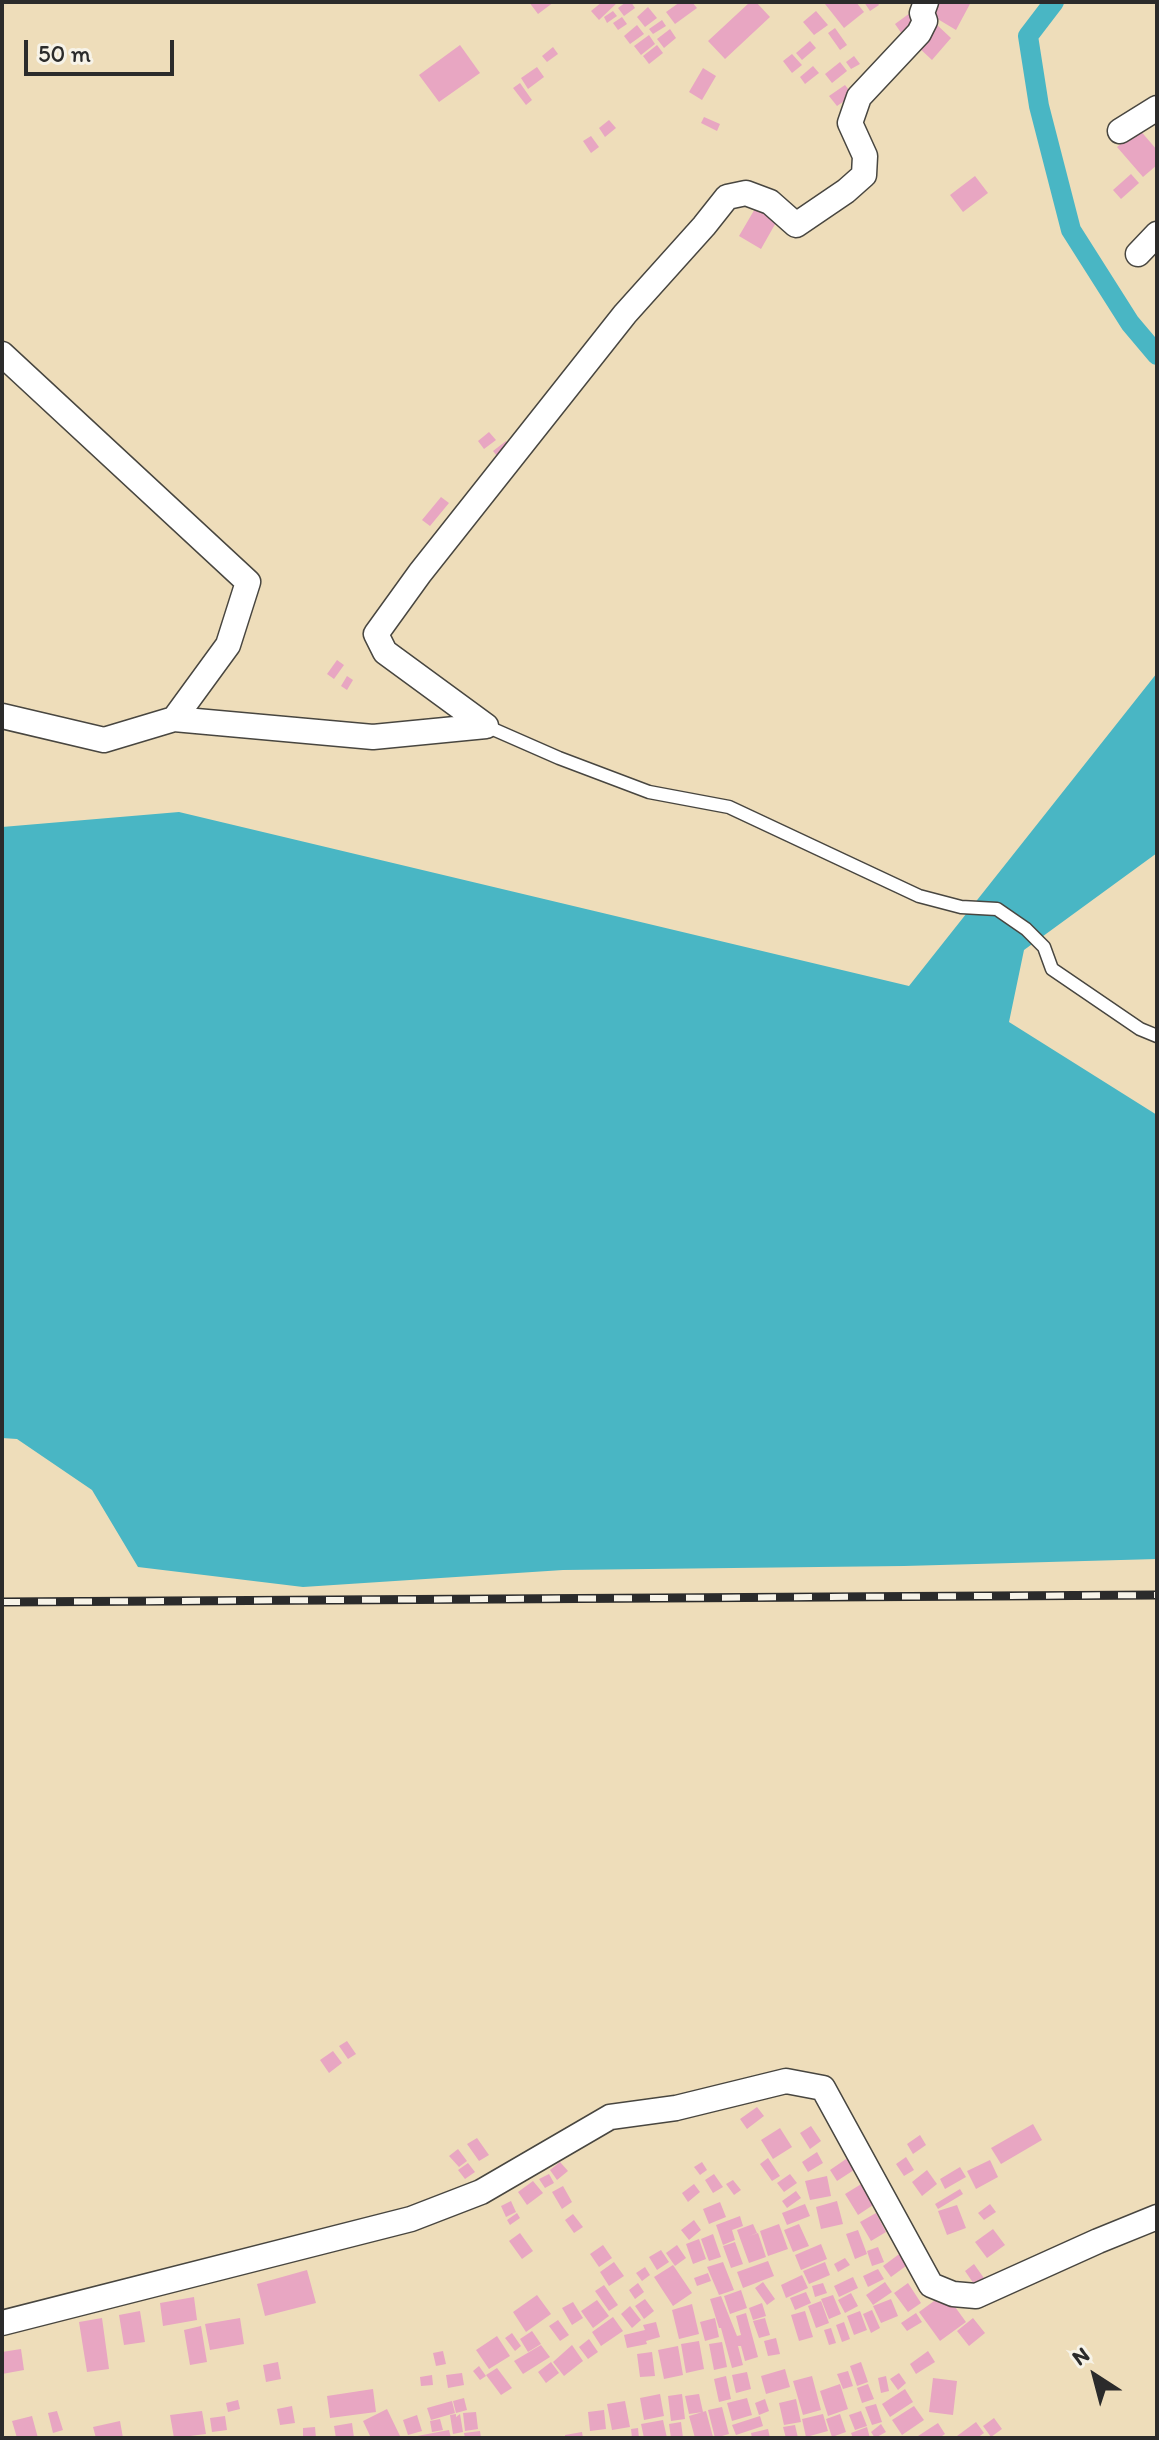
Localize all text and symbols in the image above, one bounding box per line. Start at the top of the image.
scale bar [28,24,178,74]
text: 50 m [38,39,91,68]
north arrow [1055,2336,1135,2416]
text: N [1067,2341,1095,2371]

